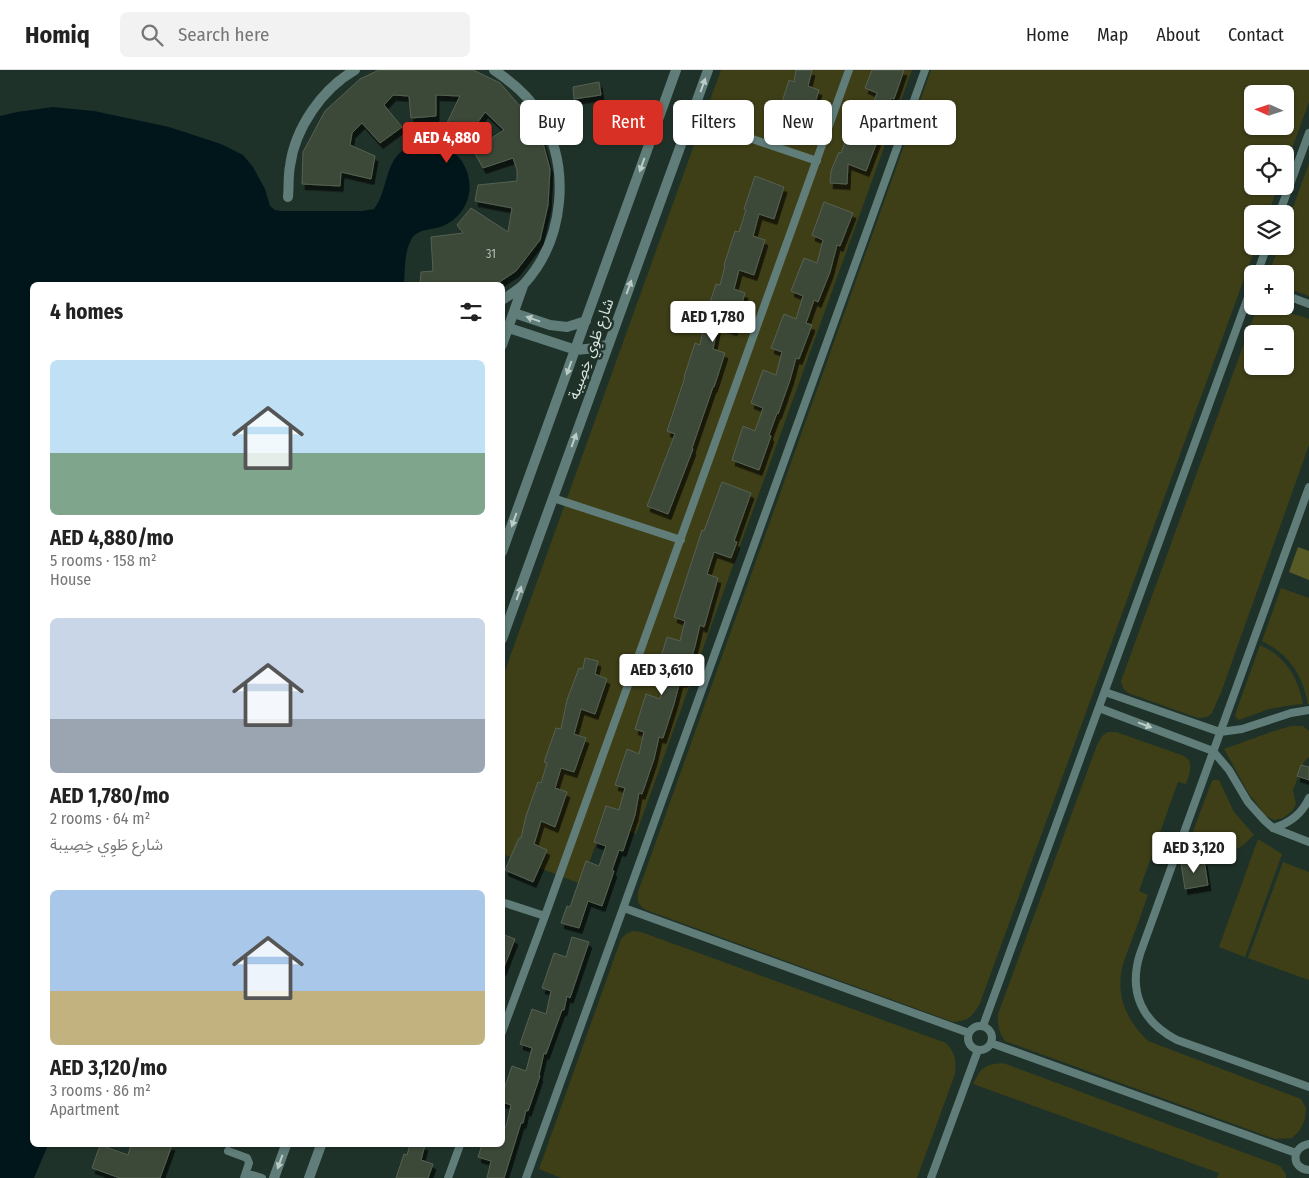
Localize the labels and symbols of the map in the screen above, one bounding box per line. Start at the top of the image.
one-way arrow [699,77,707,92]
north arrow [1244,85,1294,135]
pin: AED 4,880 [390,122,504,164]
one-way arrow [638,158,645,173]
house number: 31 [486,247,496,261]
one-way arrow [626,280,633,295]
street label: شارع طَوِي خِصِيبة [564,296,620,403]
pin: AED 1,780 [656,300,770,343]
one-way arrow [525,315,540,323]
one-way arrow [565,360,572,375]
one-way arrow [570,432,578,447]
one-way arrow [510,513,517,528]
one-way arrow [515,585,523,600]
pin: AED 3,610 [605,654,719,696]
one-way arrow [1138,721,1153,729]
pin: AED 3,120 [1137,832,1251,874]
one-way arrow [276,1154,283,1169]

